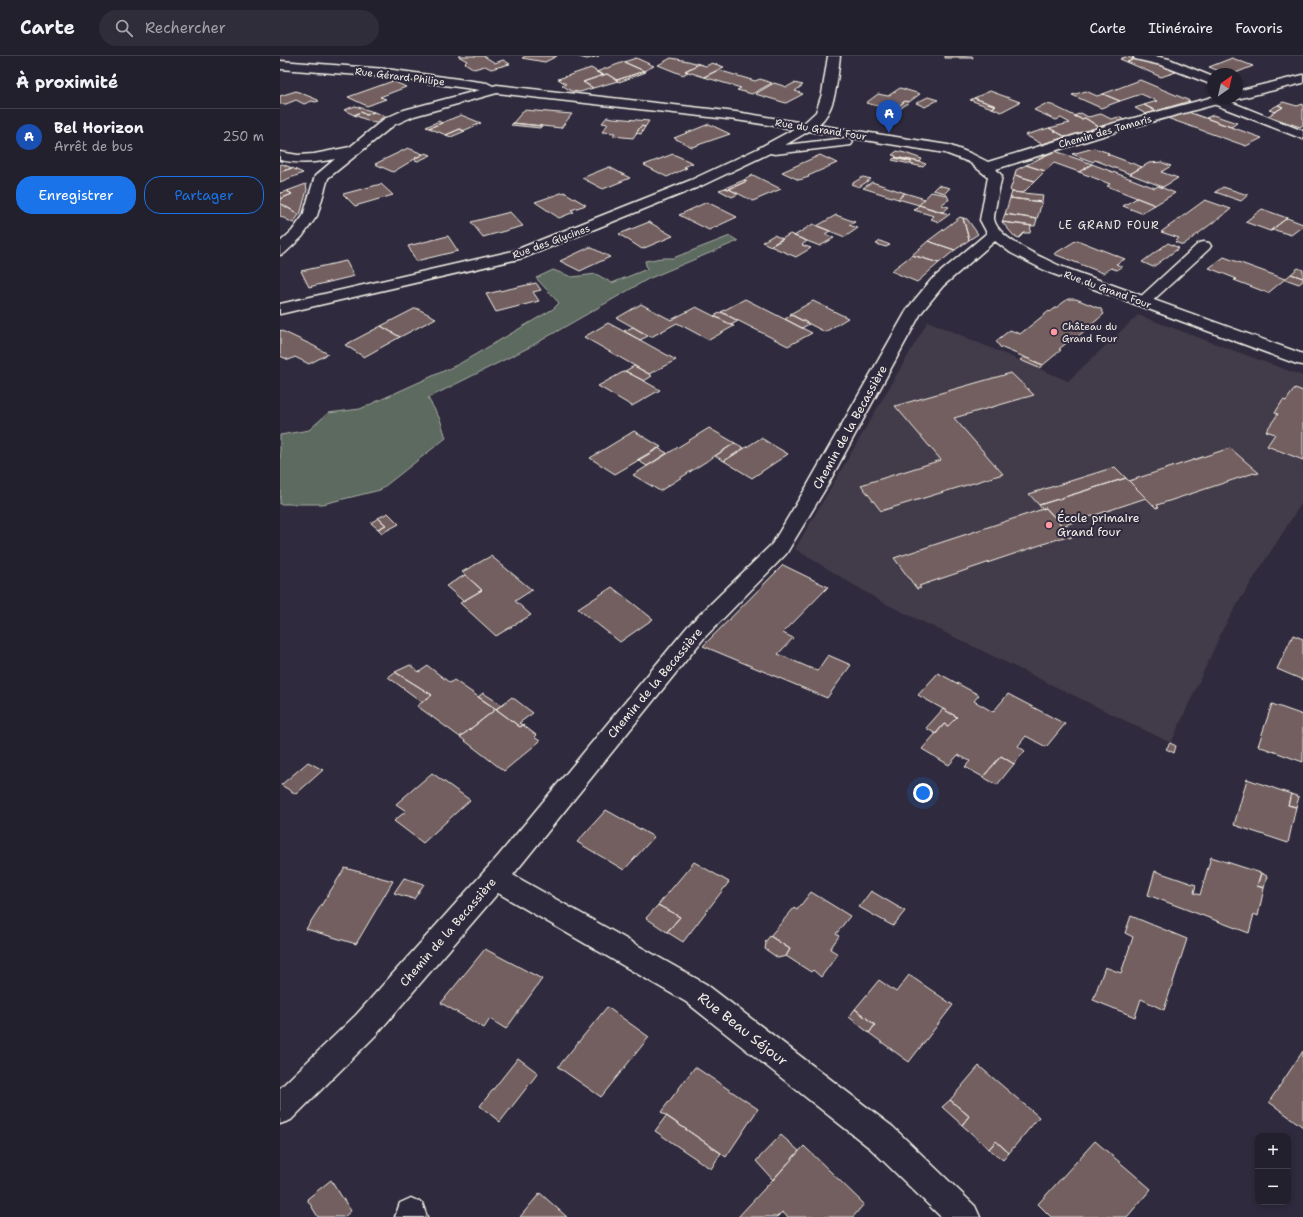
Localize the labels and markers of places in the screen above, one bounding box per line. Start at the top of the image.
pin: A [876,100,902,133]
place label: Château du Grand Four [1062,320,1118,345]
marker: Château du Grand Four [1049,327,1059,337]
place label: École primaire Grand four [1057,510,1140,540]
marker: École primaire Grand four [1044,520,1054,530]

